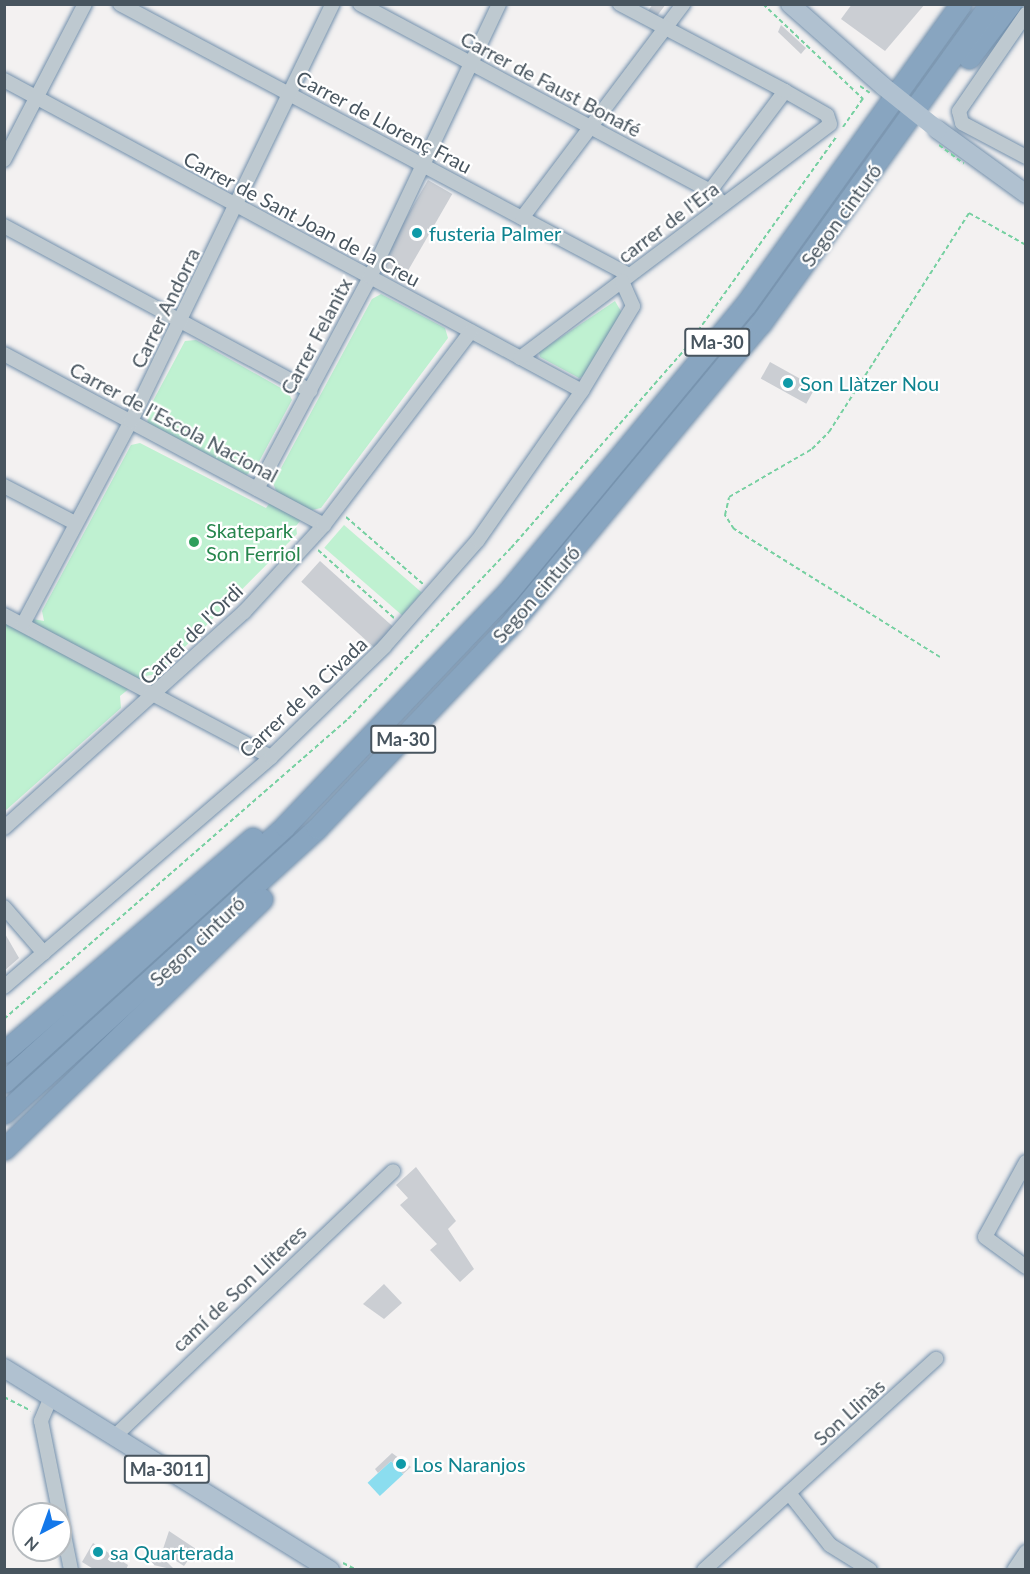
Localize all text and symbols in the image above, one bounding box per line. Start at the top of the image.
street label: Carrer de Faust Bonafé [456,26,646,142]
street label: Carrer de Llorenç Frau [292,66,476,178]
street label: Carrer de Sant Joan de la Creu [179,146,425,292]
street label: Segon cinturó [796,159,886,271]
street label: carrer de l'Era [613,176,723,268]
place label: fusteria Palmer [429,221,561,245]
marker: fusteria Palmer [410,226,424,240]
street label: Carrer Andorra [125,243,205,373]
street label: Carrer Felanitx [275,273,357,399]
road number: Ma-30 [684,327,750,357]
street label: Carrer de l'Escola Nacional [65,357,283,487]
place label: Son Llàtzer Nou [800,371,940,395]
marker: Son Llàtzer Nou [781,376,795,390]
place label: Skatepark Son Ferriol [206,518,301,565]
marker: Skatepark Son Ferriol [187,535,201,549]
street label: Segon cinturó [487,540,585,648]
street label: Carrer de l'Ordi [134,579,248,689]
street label: Carrer de la Civada [234,631,372,763]
road number: Ma-30 [370,724,436,754]
street label: Segon cinturó [145,891,249,991]
street label: camí de Son Lliteres [167,1220,311,1356]
street label: Son Llinàs [808,1374,890,1450]
place label: Los Naranjos [413,1452,526,1476]
road number: Ma-3011 [124,1454,210,1484]
marker: Los Naranjos [394,1457,408,1471]
north arrow [12,1502,72,1562]
text: N [20,1533,42,1556]
place label: sa Quarterada [110,1540,234,1564]
marker: sa Quarterada [91,1545,105,1559]

